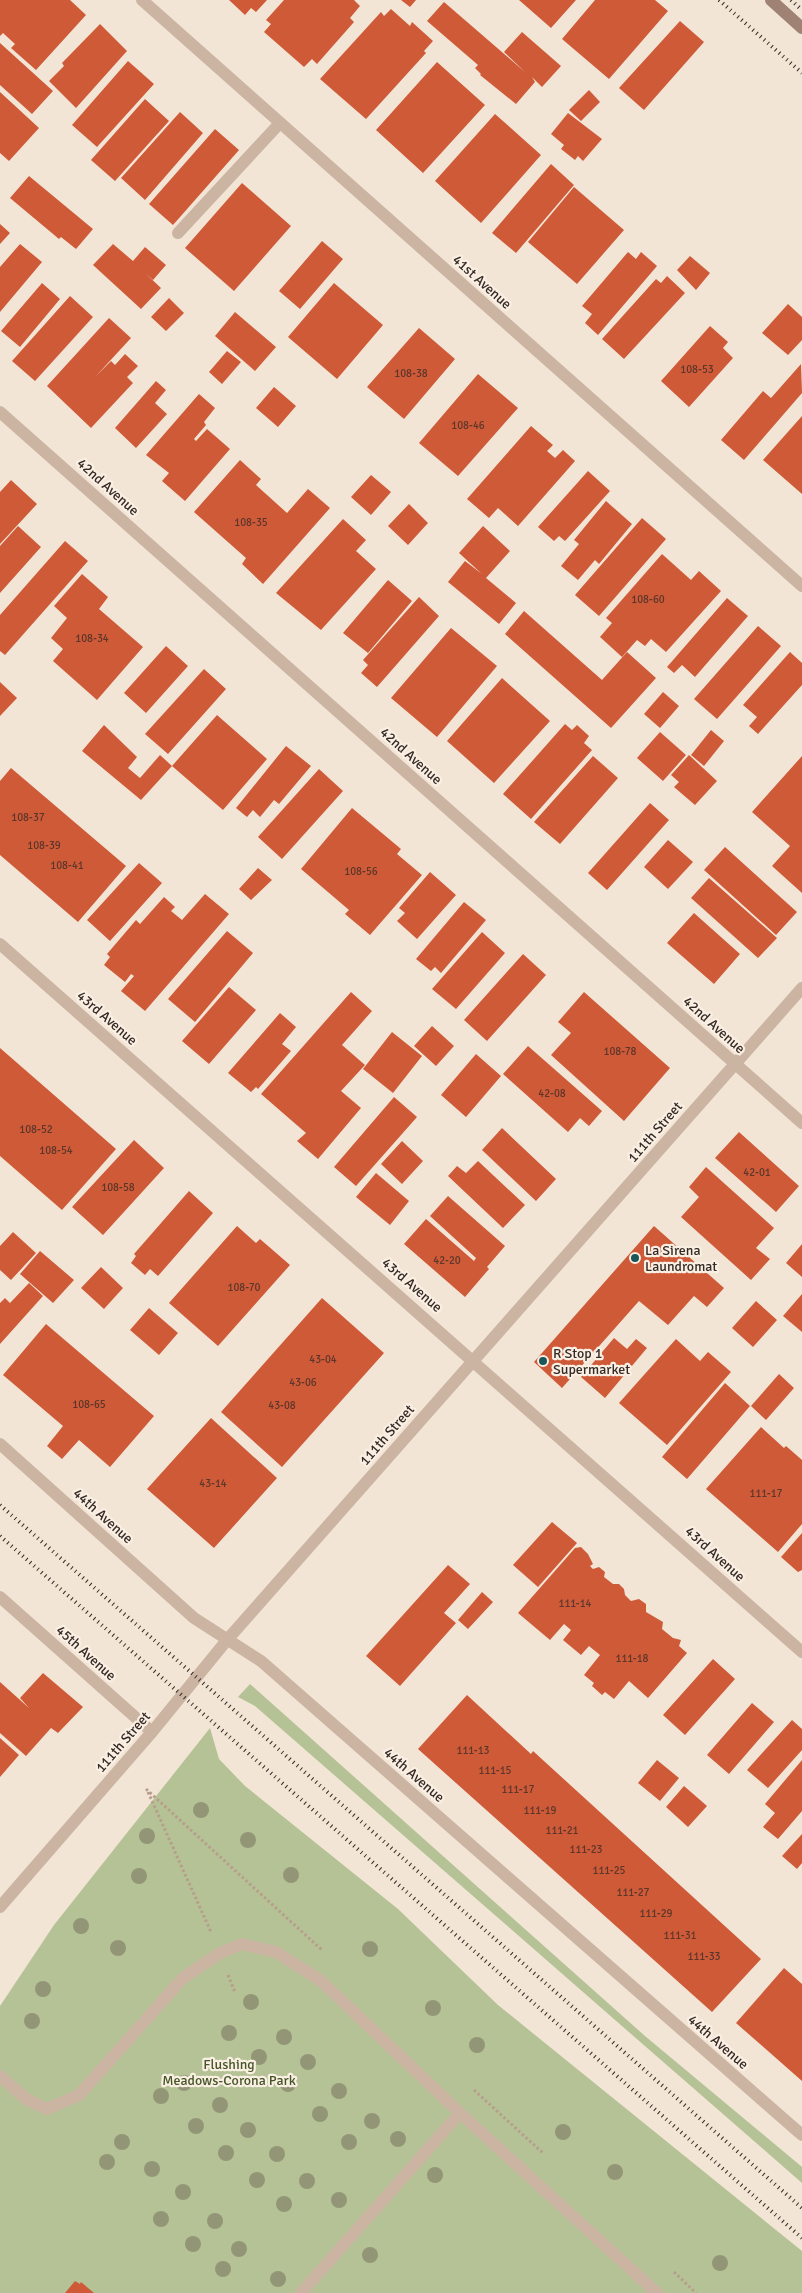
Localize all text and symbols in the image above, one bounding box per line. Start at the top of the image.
street label: 41st Avenue [449,251,515,313]
house number: 108-53 [680,363,714,376]
house number: 108-38 [394,367,428,380]
house number: 108-46 [451,419,485,432]
street label: 42nd Avenue [74,455,142,519]
house number: 108-35 [234,516,268,529]
house number: 108-60 [631,593,665,606]
house number: 108-34 [75,632,109,645]
street label: 42nd Avenue [377,724,445,788]
house number: 108-37 [11,811,45,824]
house number: 108-39 [27,839,61,852]
house number: 108-41 [50,859,84,872]
house number: 108-56 [344,865,378,878]
street label: 43rd Avenue [73,987,141,1049]
street label: 42nd Avenue [680,993,748,1057]
house number: 108-78 [603,1045,637,1058]
house number: 42-08 [538,1087,566,1100]
street label: 111th Street [624,1098,686,1166]
house number: 108-52 [19,1123,53,1136]
house number: 108-54 [39,1144,73,1157]
house number: 42-01 [743,1166,771,1179]
house number: 108-58 [101,1181,135,1194]
place label: La Sirena Laundromat [645,1242,717,1275]
marker: La Sirena Laundromat [629,1252,641,1264]
street label: 43rd Avenue [378,1254,446,1316]
house number: 42-20 [433,1254,461,1267]
house number: 108-70 [227,1281,261,1294]
place label: R Stop 1 Supermarket [553,1345,630,1378]
house number: 43-04 [309,1353,337,1366]
marker: R Stop 1 Supermarket [537,1355,549,1367]
house number: 43-06 [289,1376,317,1389]
house number: 108-65 [72,1398,106,1411]
house number: 43-08 [268,1399,296,1412]
street label: 111th Street [356,1401,418,1469]
house number: 43-14 [199,1477,227,1490]
street label: 44th Avenue [70,1485,136,1547]
house number: 111-17 [749,1487,783,1500]
street label: 43rd Avenue [682,1523,748,1585]
house number: 111-14 [558,1597,592,1610]
street label: 45th Avenue [53,1622,119,1684]
house number: 111-18 [615,1652,649,1665]
street label: 111th Street [92,1708,154,1776]
street label: 44th Avenue [380,1744,448,1806]
house number: 111-13 [456,1744,490,1757]
house number: 111-15 [478,1764,512,1777]
house number: 111-17 [501,1783,535,1796]
house number: 111-19 [523,1804,557,1817]
house number: 111-21 [545,1824,579,1837]
house number: 111-23 [569,1843,603,1856]
house number: 111-25 [592,1864,626,1877]
house number: 111-27 [616,1886,650,1899]
house number: 111-29 [639,1907,673,1920]
house number: 111-31 [663,1929,697,1942]
house number: 111-33 [687,1950,721,1963]
street label: 44th Avenue [684,2011,752,2073]
park label: Flushing Meadows-Corona Park [162,2056,296,2089]

